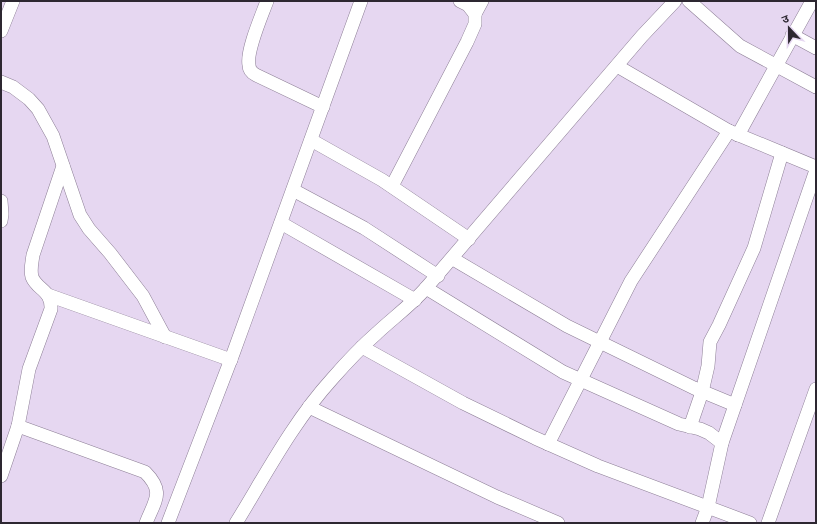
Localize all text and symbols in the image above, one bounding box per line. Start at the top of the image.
north arrow [769,8,809,48]
text: उ [780,12,791,25]

